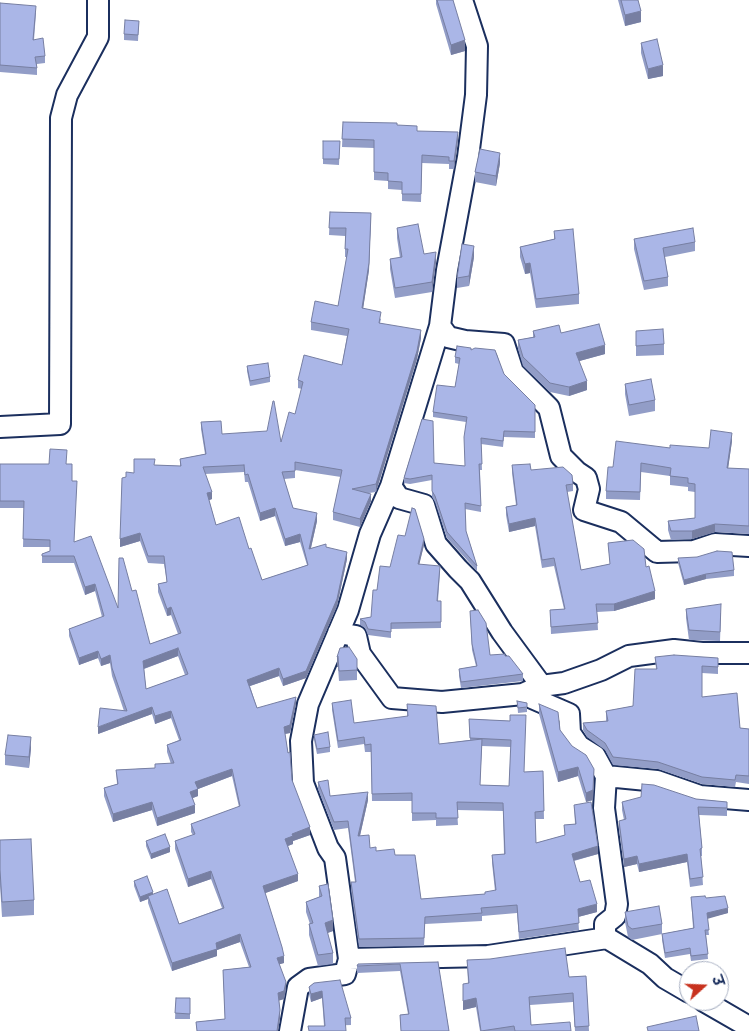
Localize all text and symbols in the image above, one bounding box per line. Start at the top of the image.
north arrow [679,961,729,1011]
text: उ [708,974,727,988]

